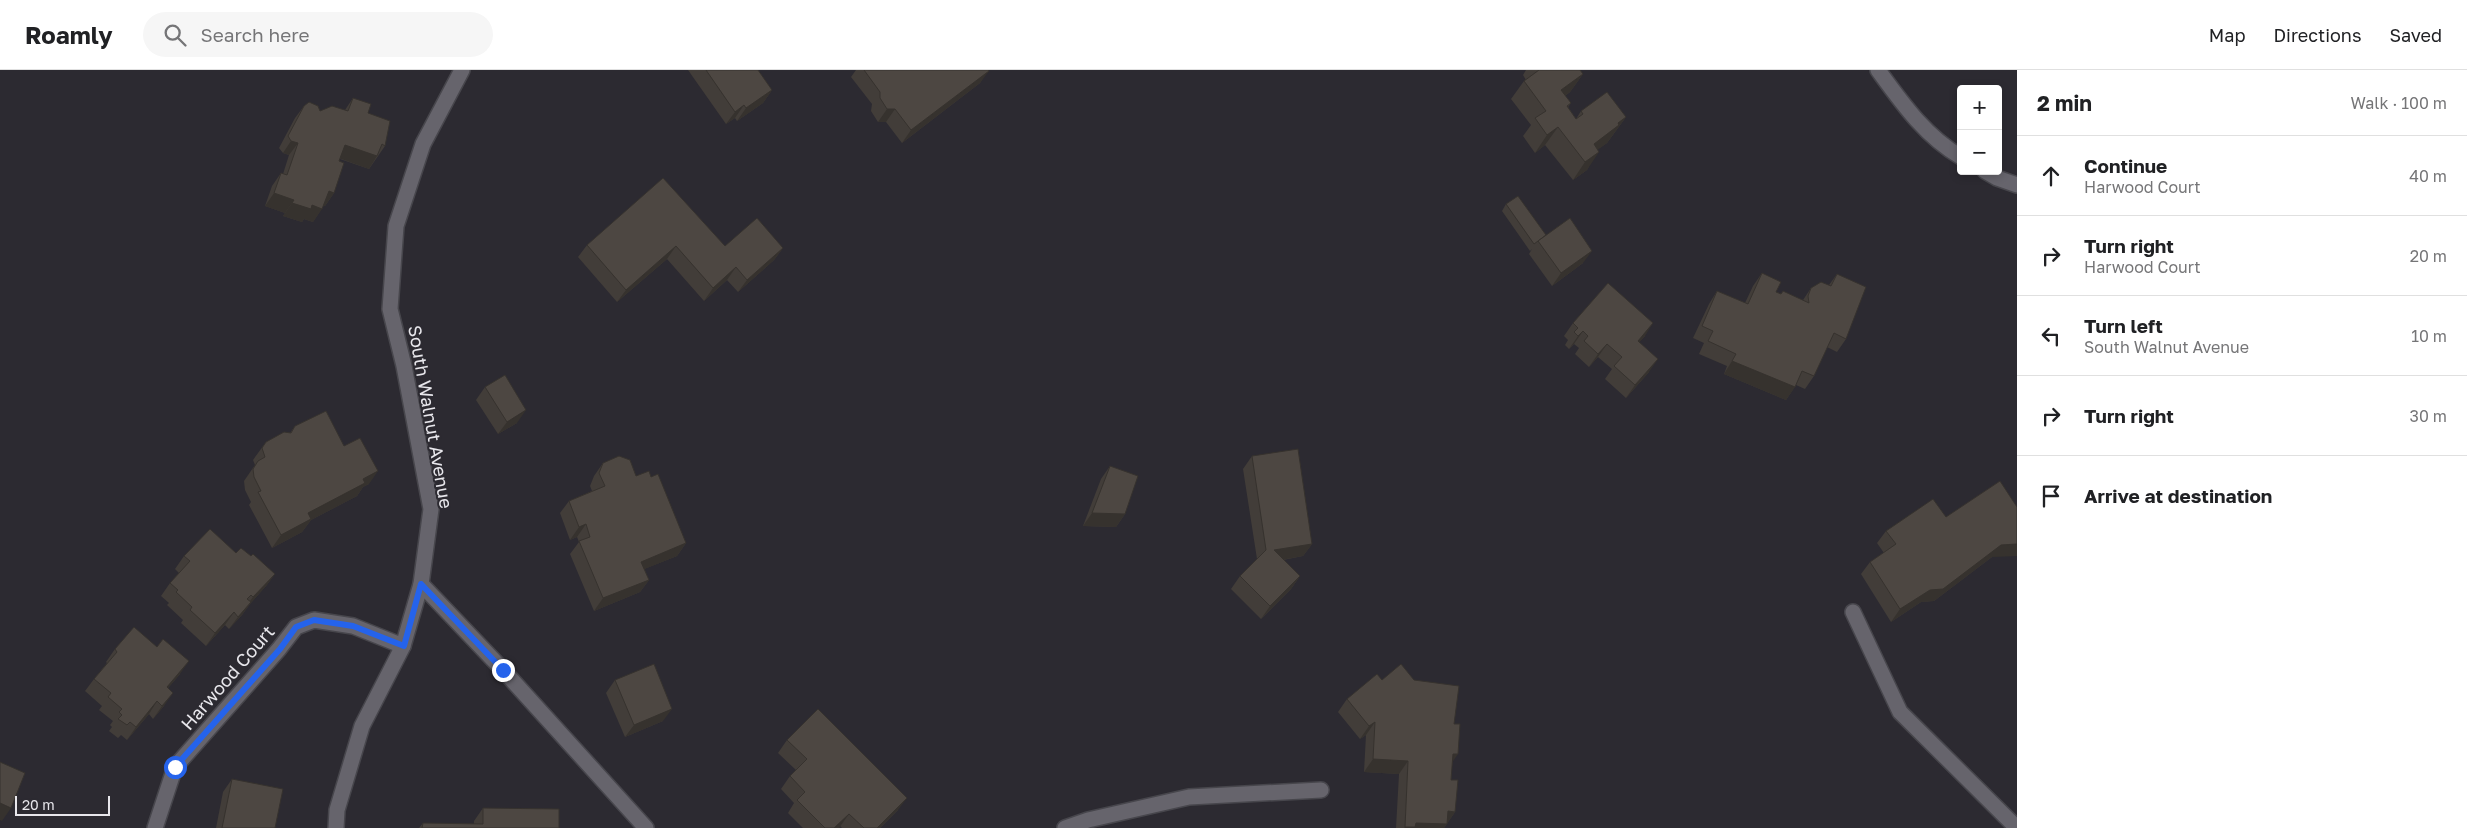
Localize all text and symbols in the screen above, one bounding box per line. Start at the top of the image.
search box [143,12,493,57]
text: Roamly [25,20,113,49]
icon: search [161,21,189,49]
text: Search here [201,23,309,46]
text: Map [2209,24,2245,46]
text: Directions [2273,24,2361,46]
text: Saved [2389,24,2442,46]
map controls [1957,85,2002,175]
button: + [1957,85,2002,130]
text: 2 min [2037,90,2092,116]
text: Walk · 100 m [2351,93,2447,113]
button: − [1957,130,2002,175]
text: Continue [2084,154,2167,177]
icon: ahead [2037,162,2065,190]
text: 40 m [2409,166,2447,186]
text: Harwood Court [2084,177,2201,197]
text: Turn right [2084,234,2174,257]
icon: right [2037,242,2065,270]
text: 20 m [2410,246,2447,266]
text: Harwood Court [2084,257,2201,277]
text: Turn left [2084,314,2163,337]
icon: left [2037,322,2065,350]
street label: South Walnut Avenue [404,323,458,510]
text: 10 m [2411,326,2447,346]
text: South Walnut Avenue [2084,337,2249,357]
icon: right [2037,402,2065,430]
text: Turn right [2084,404,2174,427]
text: 30 m [2410,406,2447,426]
icon: arrive [2037,482,2065,510]
text: Arrive at destination [2084,484,2272,507]
street label: Harwood Court [176,621,279,734]
route end [492,659,515,682]
route start [164,756,187,779]
scale bar [15,793,110,816]
text: 20 m [22,796,55,813]

